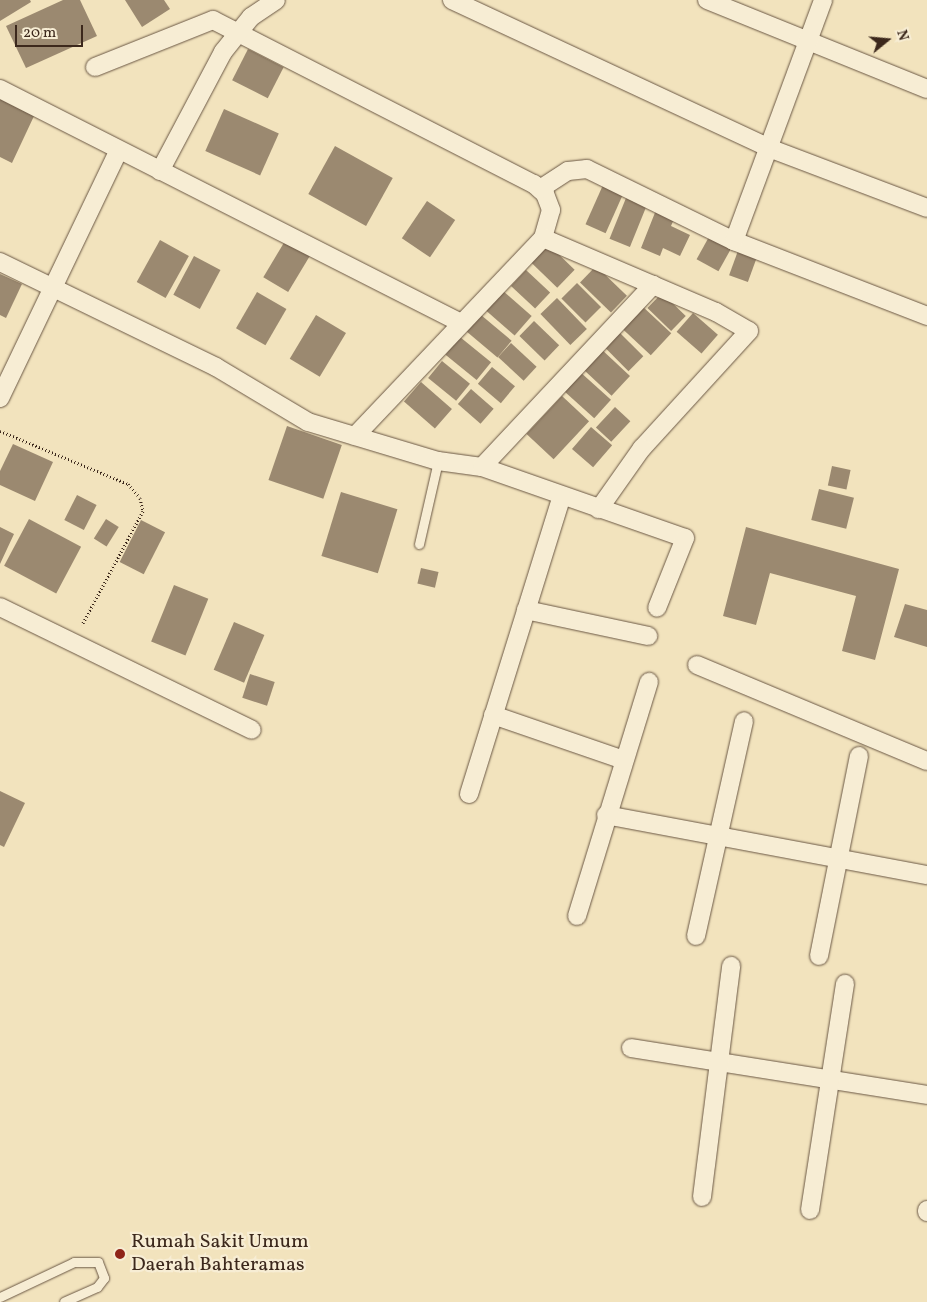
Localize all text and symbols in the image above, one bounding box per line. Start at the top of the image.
scale bar [18,15,85,47]
north arrow [862,15,912,65]
text: 20 m [23,23,56,44]
text: N [891,28,912,43]
place label: Rumah Sakit Umum Daerah Bahteramas [131,1230,309,1277]
marker: Rumah Sakit Umum Daerah Bahteramas [113,1247,127,1261]

